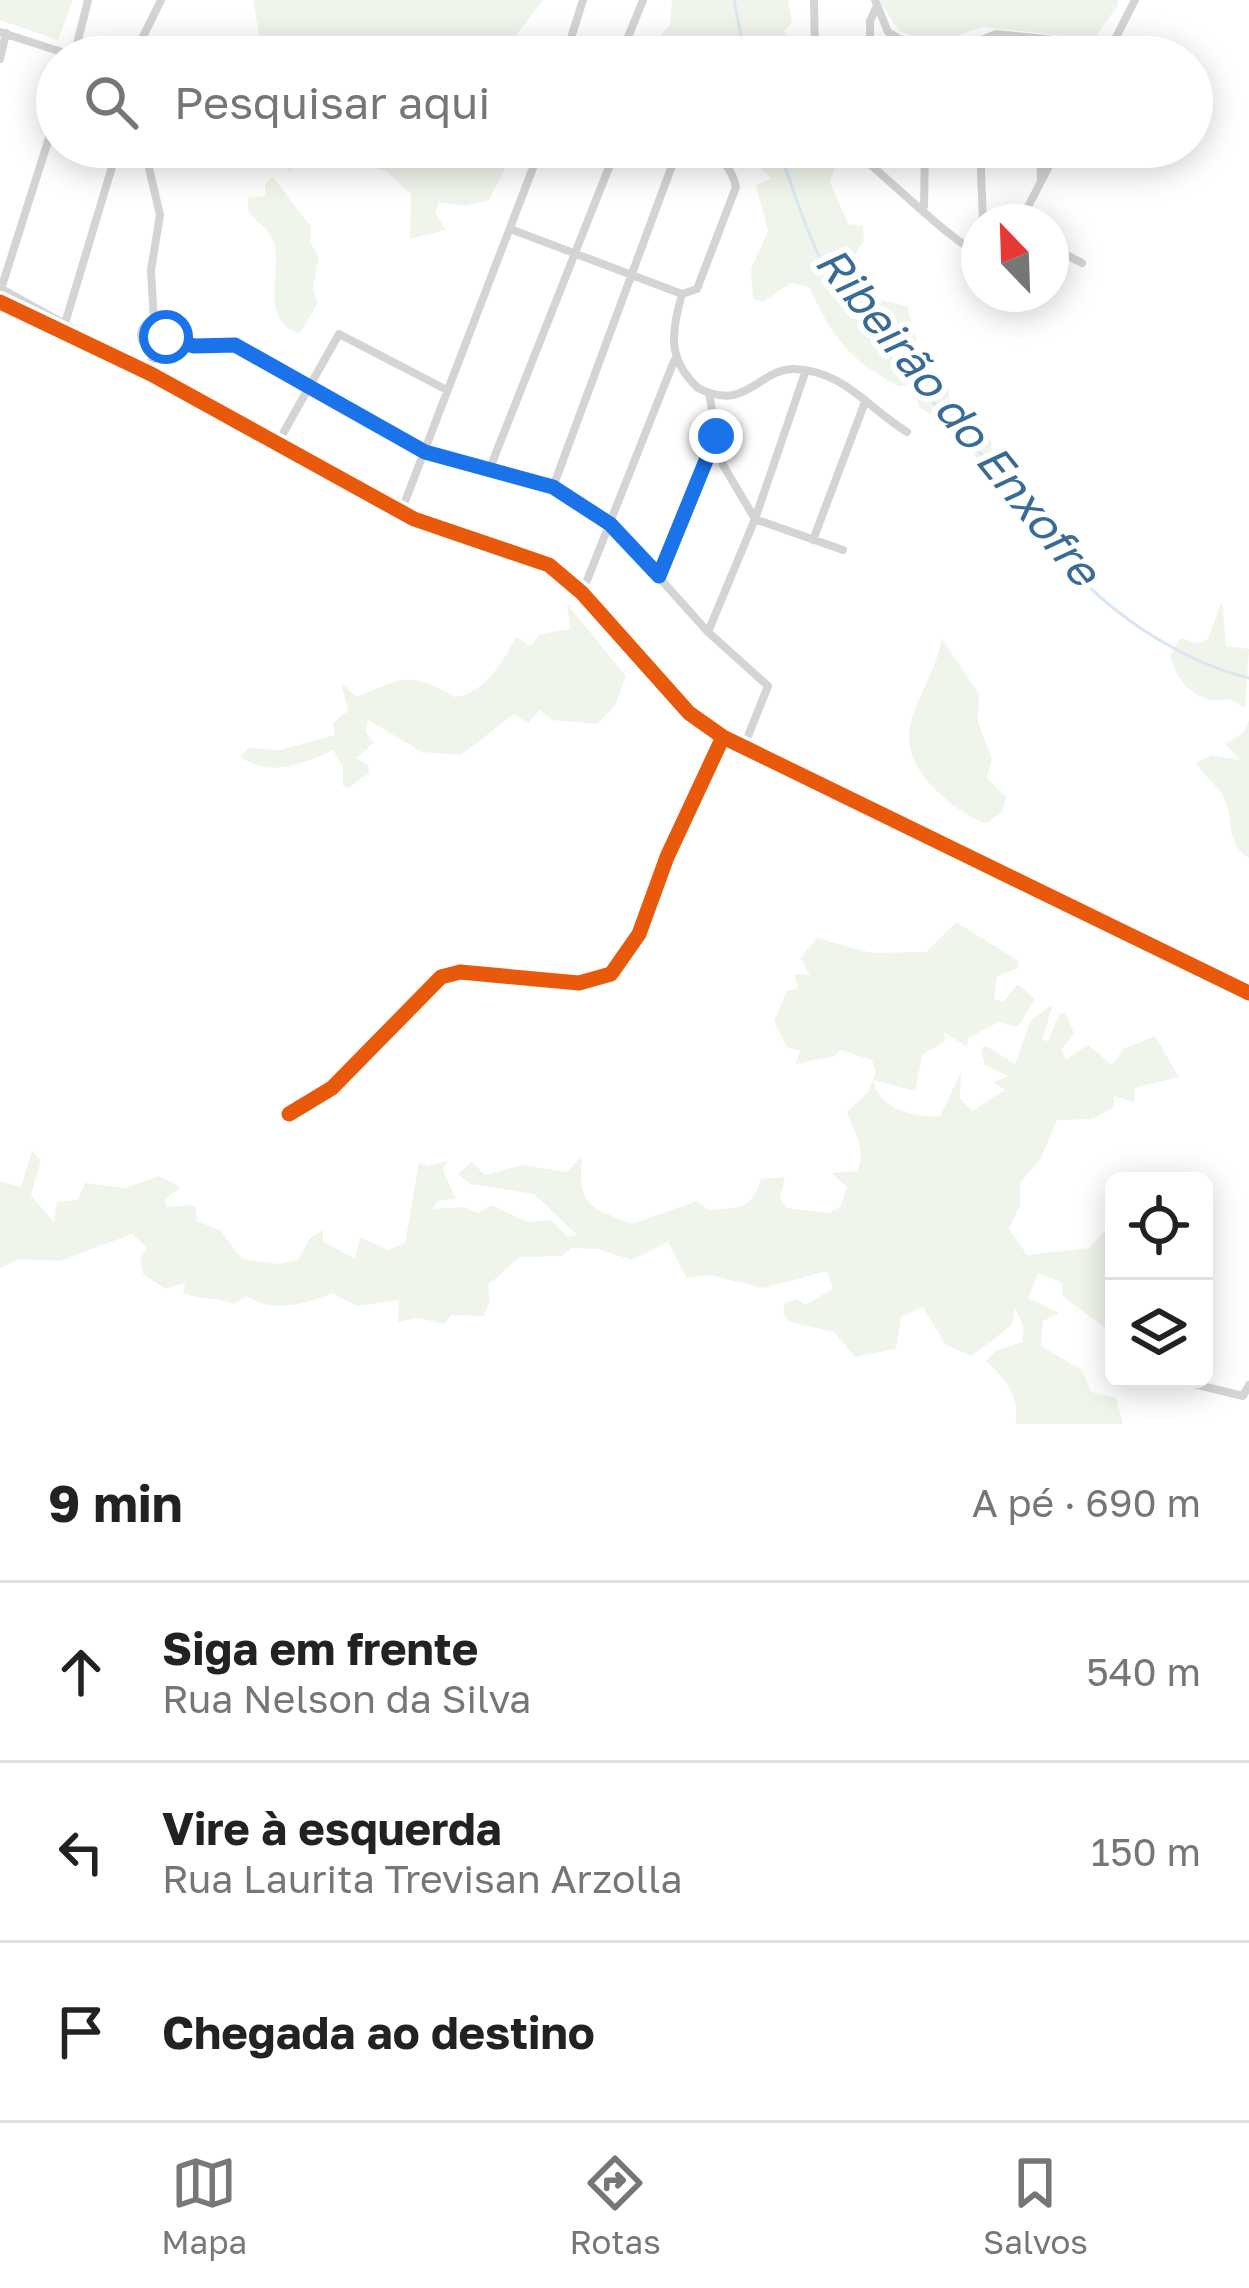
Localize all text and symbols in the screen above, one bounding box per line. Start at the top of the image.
search box [36,36,1213,168]
icon: search [78,69,144,135]
text: Pesquisar aqui [174,75,490,129]
north arrow [961,204,1069,312]
water label: Ribeirão do Enxofre [806,235,1114,598]
route start [139,310,193,364]
route end [689,409,743,463]
map controls [1105,1172,1213,1388]
button: locate [1105,1172,1213,1280]
button: layers [1105,1280,1213,1388]
text: 9 min [48,1472,183,1533]
text: A pé · 690 m [972,1479,1201,1526]
text: Siga em frente [162,1621,478,1675]
icon: ahead [48,1639,114,1705]
text: 540 m [1086,1648,1201,1695]
text: Rua Nelson da Silva [162,1675,531,1722]
text: Vire à esquerda [162,1801,502,1855]
icon: left [48,1819,114,1885]
text: 150 m [1091,1828,1201,1875]
text: Rua Laurita Trevisan Arzolla [162,1855,683,1902]
icon: arrive [48,1999,114,2065]
text: Chegada ao destino [162,2005,595,2059]
tab: Mapa [161,2150,247,2261]
tab: Rotas [569,2150,661,2261]
tab: Salvos [983,2150,1088,2261]

